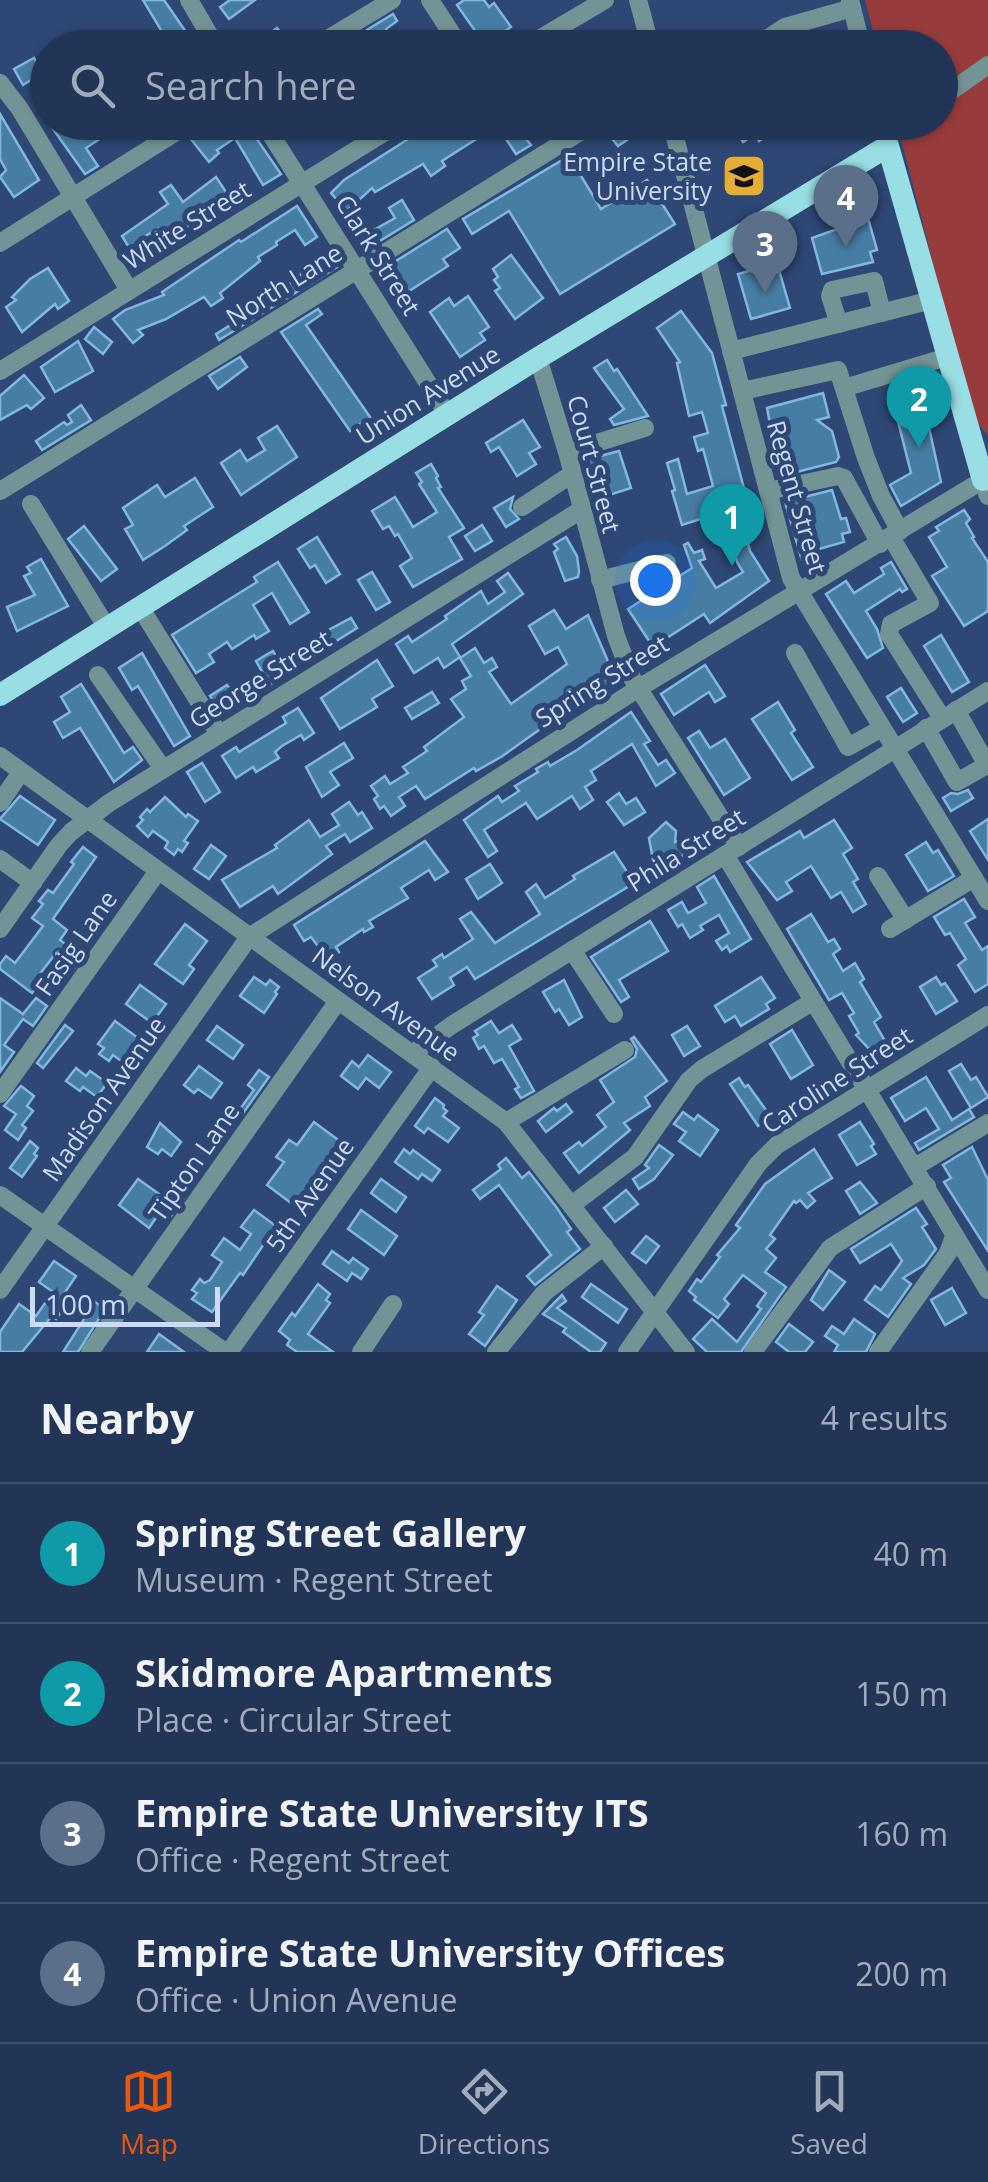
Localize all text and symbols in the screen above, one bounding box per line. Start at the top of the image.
search box [30,30,958,140]
icon: search [65,58,120,113]
text: Search here [145,59,357,111]
place label: Empire State University [563,144,712,207]
school or university icon: Empire State University [721,153,767,199]
pin: 4 [814,164,878,247]
street label: White Street [116,172,257,277]
street label: Clark Street [328,188,429,321]
pin: 3 [732,210,798,293]
street label: North Lane [219,235,348,333]
street label: Union Avenue [349,336,506,452]
pin: 2 [886,366,952,448]
street label: Court Street [560,391,630,537]
street label: Regent Street [760,416,836,577]
pin: 1 [700,484,764,566]
your location [630,555,681,606]
street label: George Street [182,621,337,735]
street label: Spring Street [529,626,674,735]
street label: Phila Street [620,799,751,899]
street label: Fasig Lane [26,883,124,1002]
street label: Nelson Avenue [306,938,467,1068]
street label: Madison Avenue [34,1009,173,1188]
street label: Caroline Street [755,1018,918,1141]
street label: Tipton Lane [140,1095,247,1227]
street label: 5th Avenue [257,1131,361,1258]
scale bar [30,1282,220,1326]
text: 100 m [45,1285,126,1323]
text: Nearby [40,1389,194,1446]
text: 4 results [821,1396,948,1439]
text: Spring Street Gallery [135,1506,526,1558]
text: 1 [63,1532,82,1575]
text: 40 m [873,1532,948,1575]
text: Museum · Regent Street [135,1558,493,1601]
text: Skidmore Apartments [135,1646,553,1698]
text: 2 [63,1672,82,1715]
text: 150 m [855,1672,948,1715]
text: Place · Circular Street [135,1698,451,1741]
text: Empire State University ITS [135,1786,649,1838]
text: 3 [63,1812,82,1855]
text: 160 m [855,1812,948,1855]
text: Office · Regent Street [135,1838,450,1881]
text: Empire State University Offices [135,1926,725,1978]
text: 4 [63,1952,82,1995]
text: 200 m [855,1952,948,1995]
text: Office · Union Avenue [135,1978,457,2021]
tab: Map [120,2064,178,2162]
tab: Directions [418,2064,550,2162]
tab: Saved [790,2064,868,2162]

